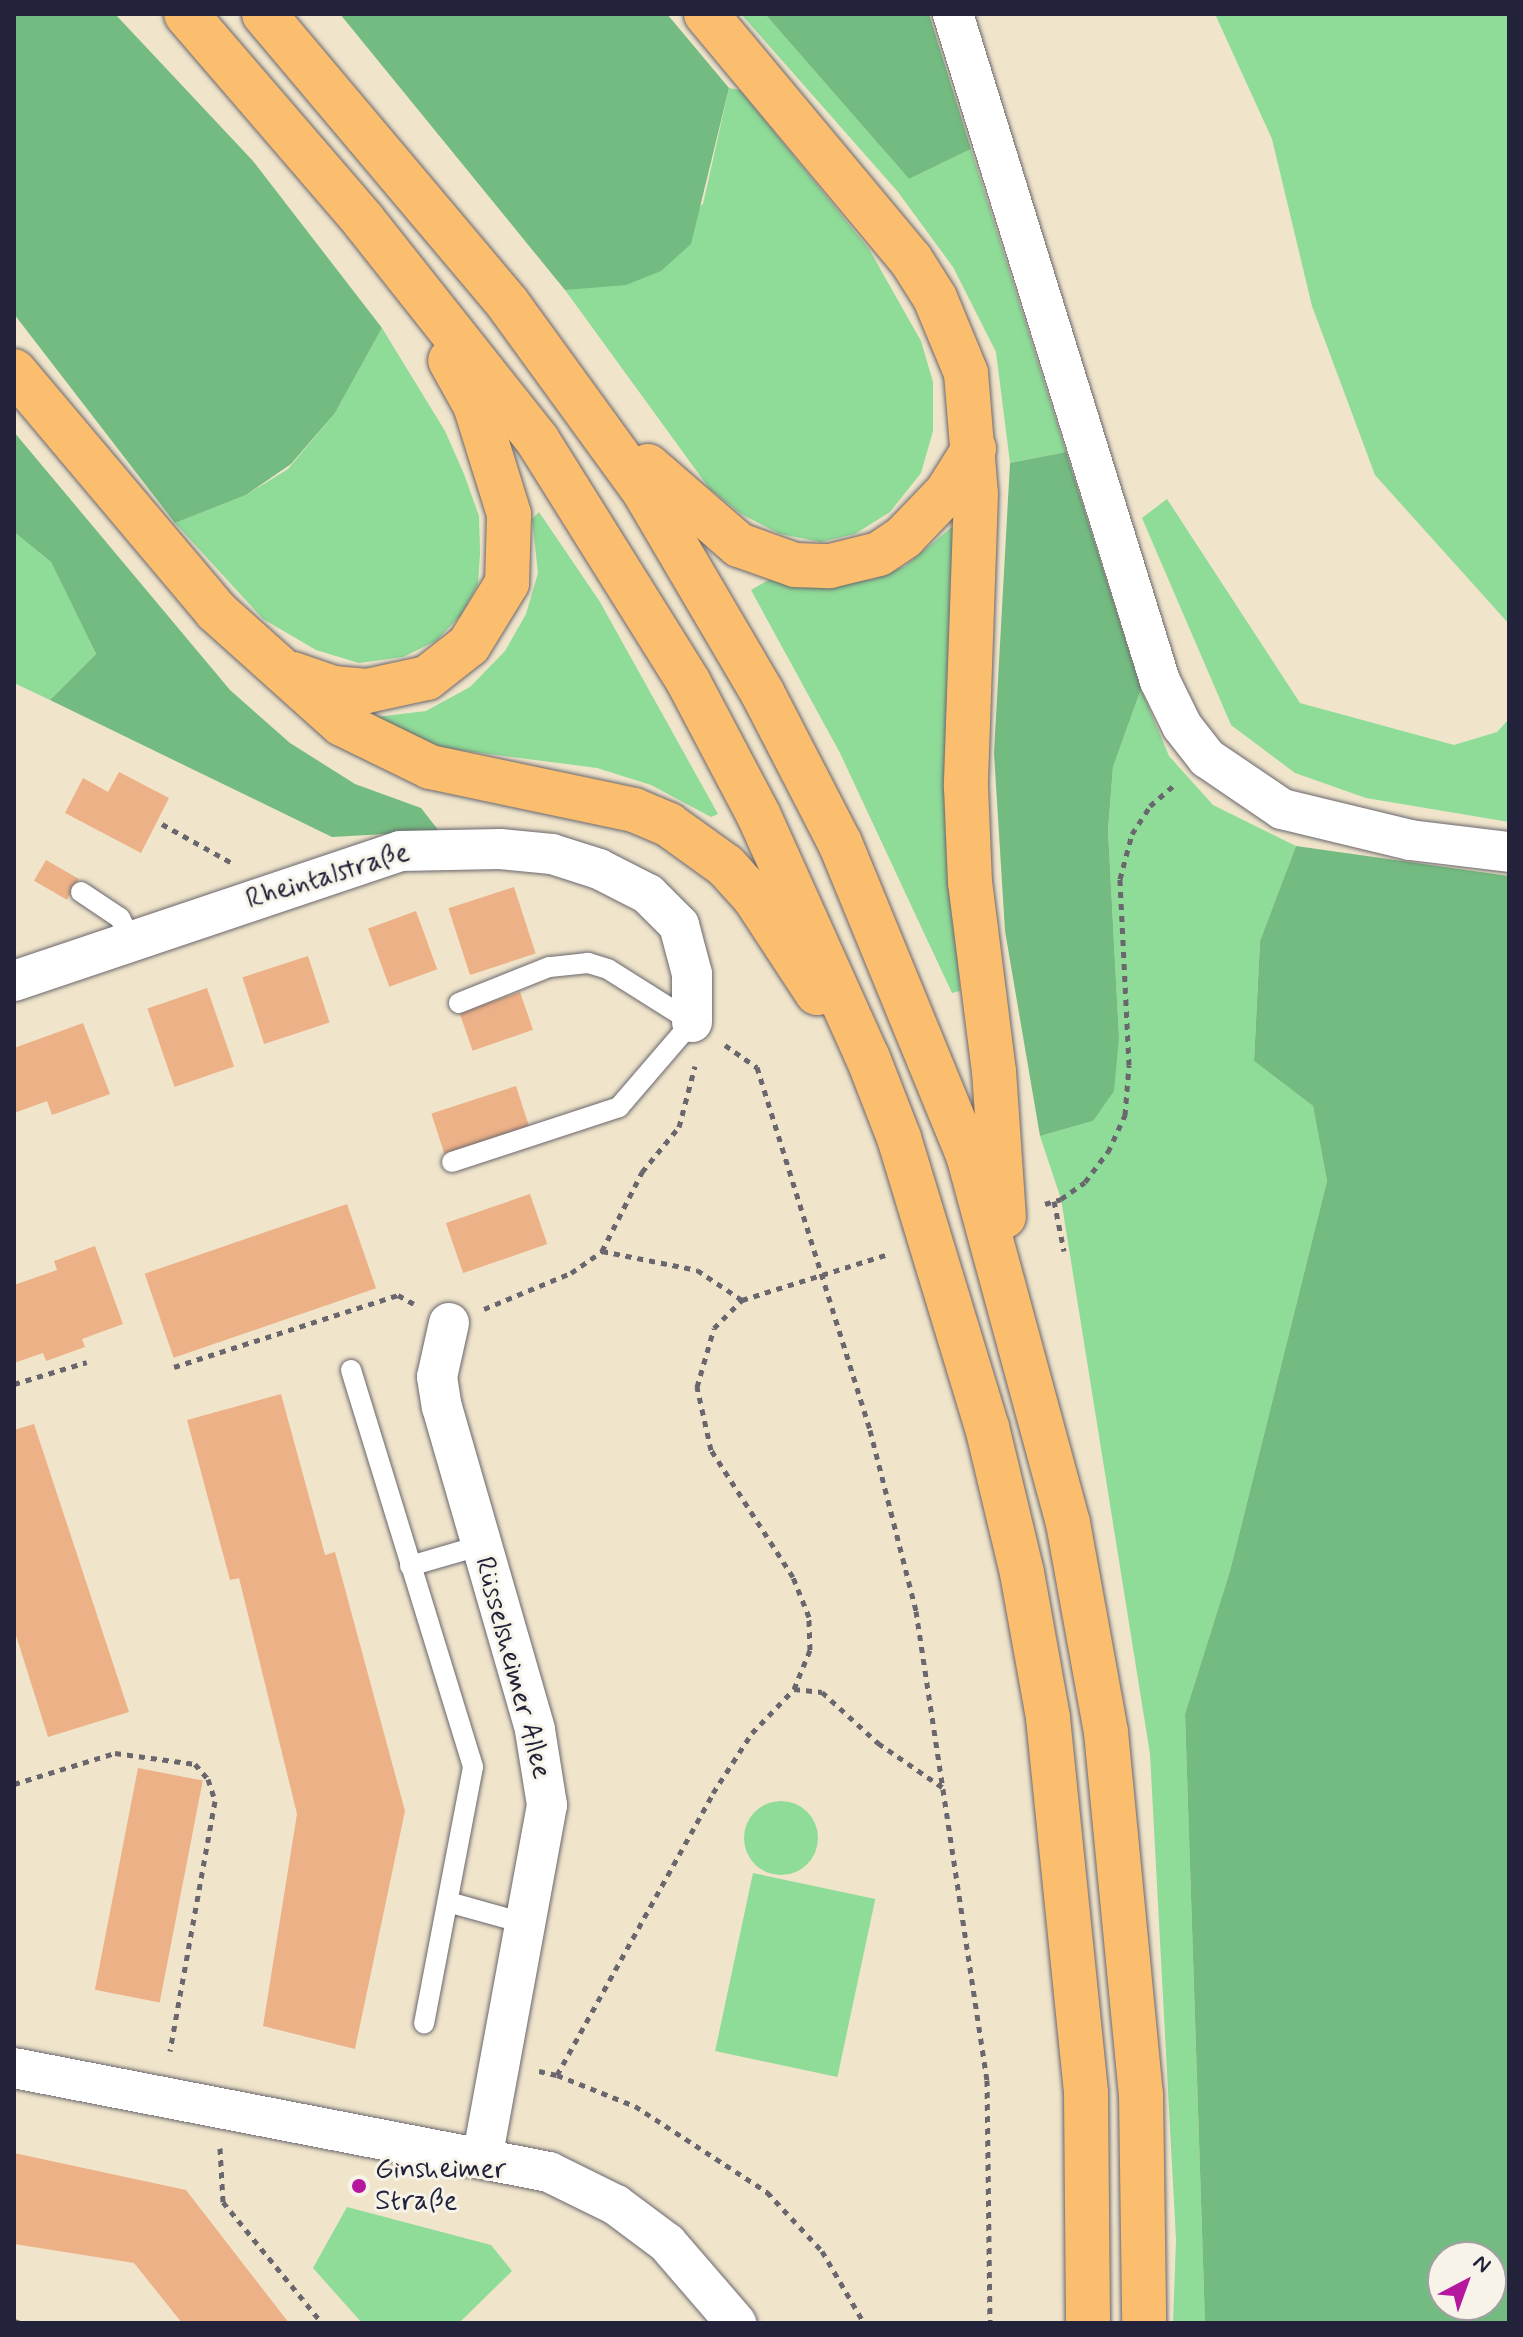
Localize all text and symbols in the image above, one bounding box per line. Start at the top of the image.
street label: Rheintalstraße [242,836,414,918]
street label: Rüsselsheimer Allee [466,1552,558,1784]
place label: Ginsheimer Straße [375,2153,506,2219]
marker: Ginsheimer Straße [350,2177,368,2195]
north arrow [1427,2241,1507,2321]
text: N [1467,2249,1496,2280]

